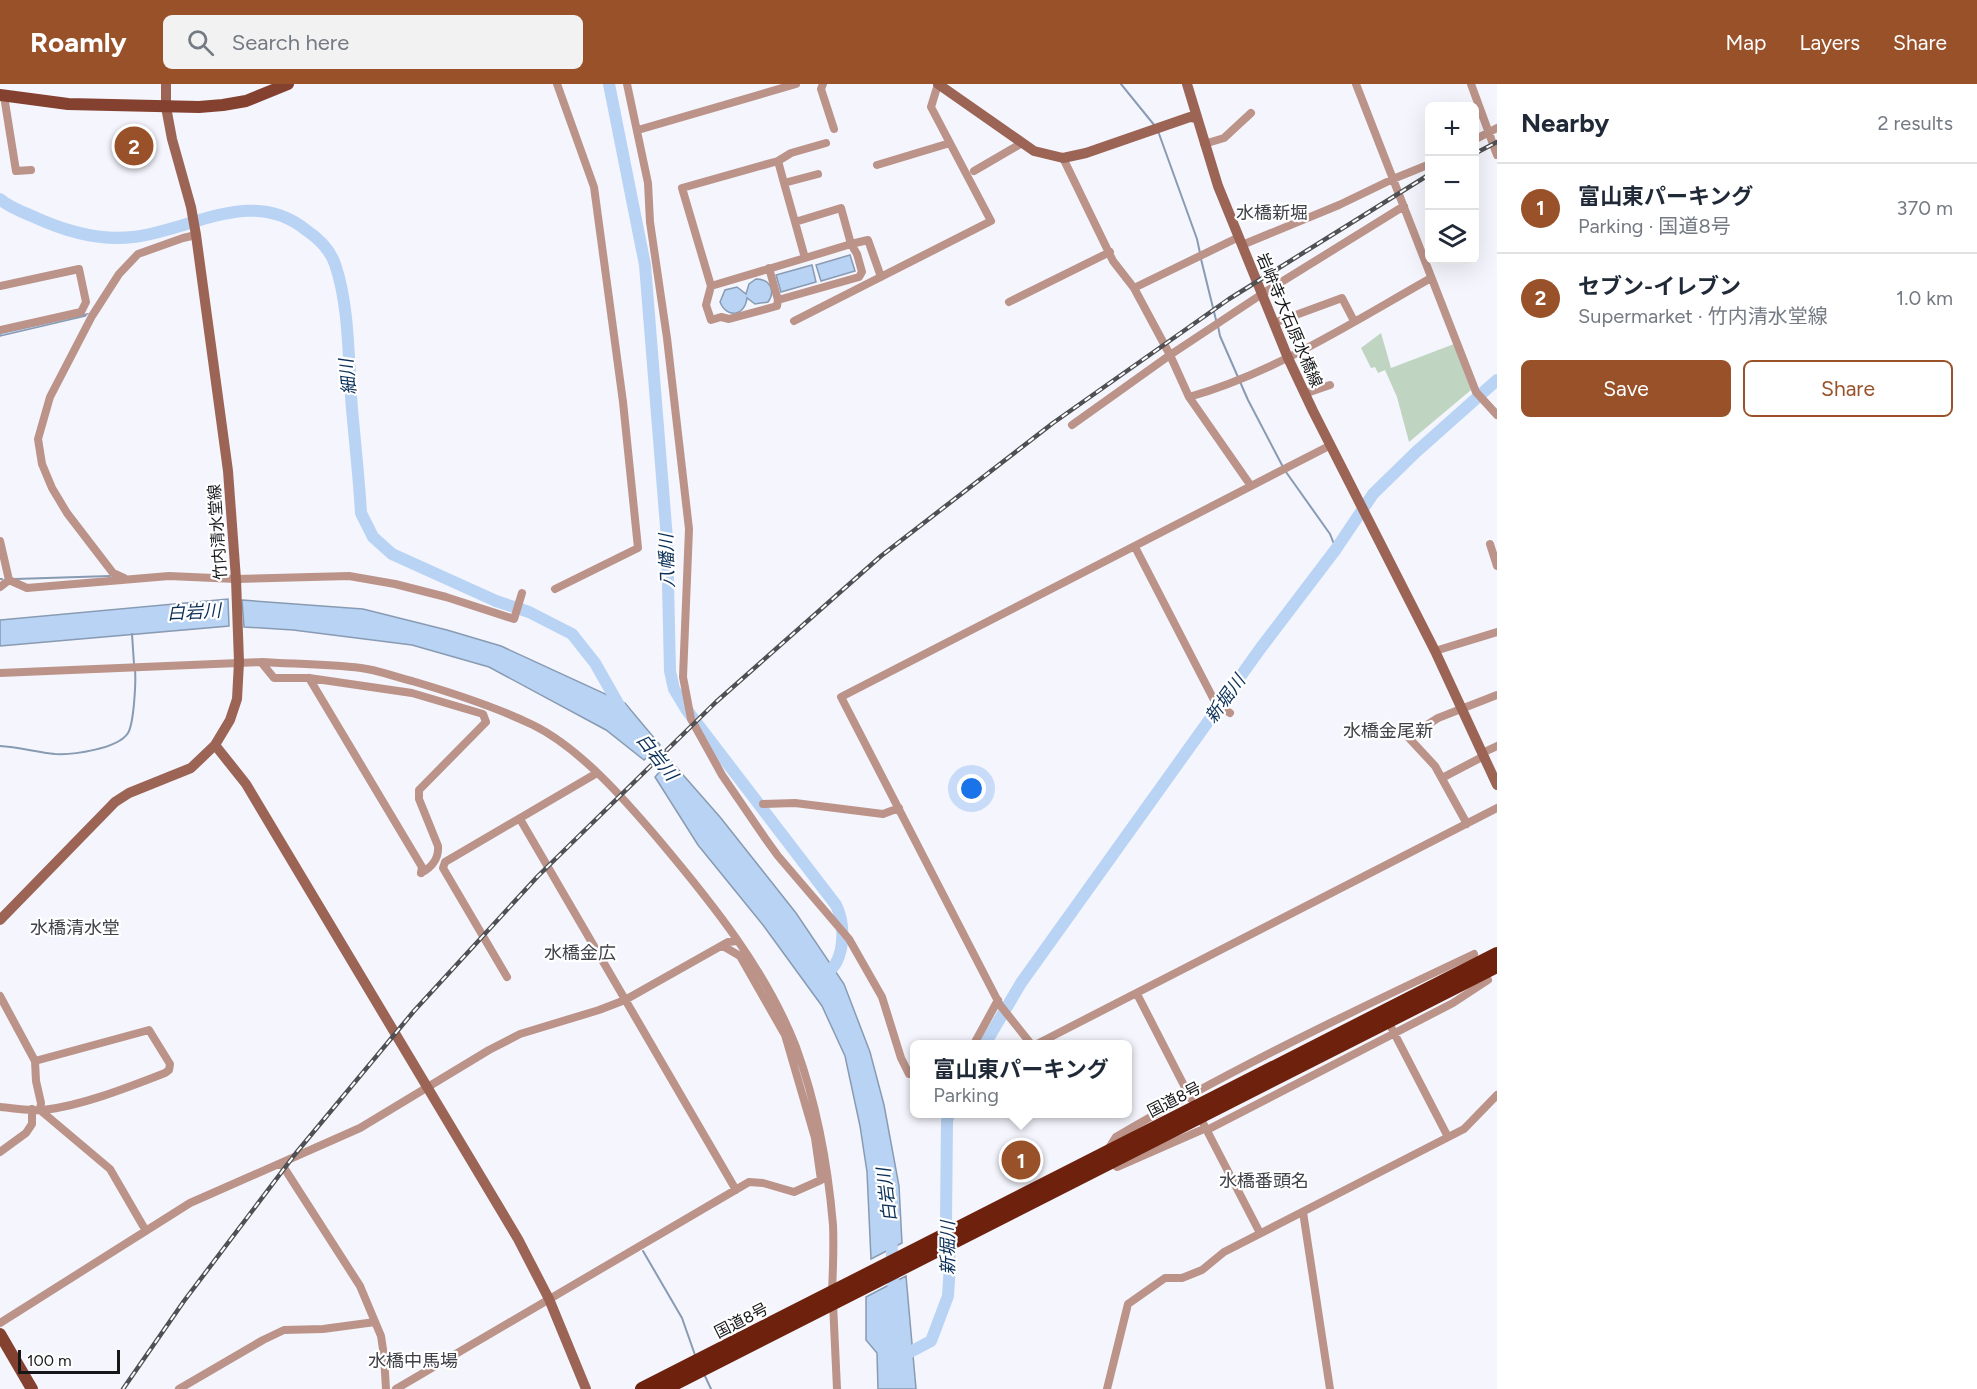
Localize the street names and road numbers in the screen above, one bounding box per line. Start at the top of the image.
street label: 岩峅寺大石原水橋線 [1253,250,1326,390]
street label: 竹内清水堂線 [205,483,230,581]
street label: 国道8号 [1144,1078,1204,1121]
street label: 国道8号 [711,1299,771,1342]

